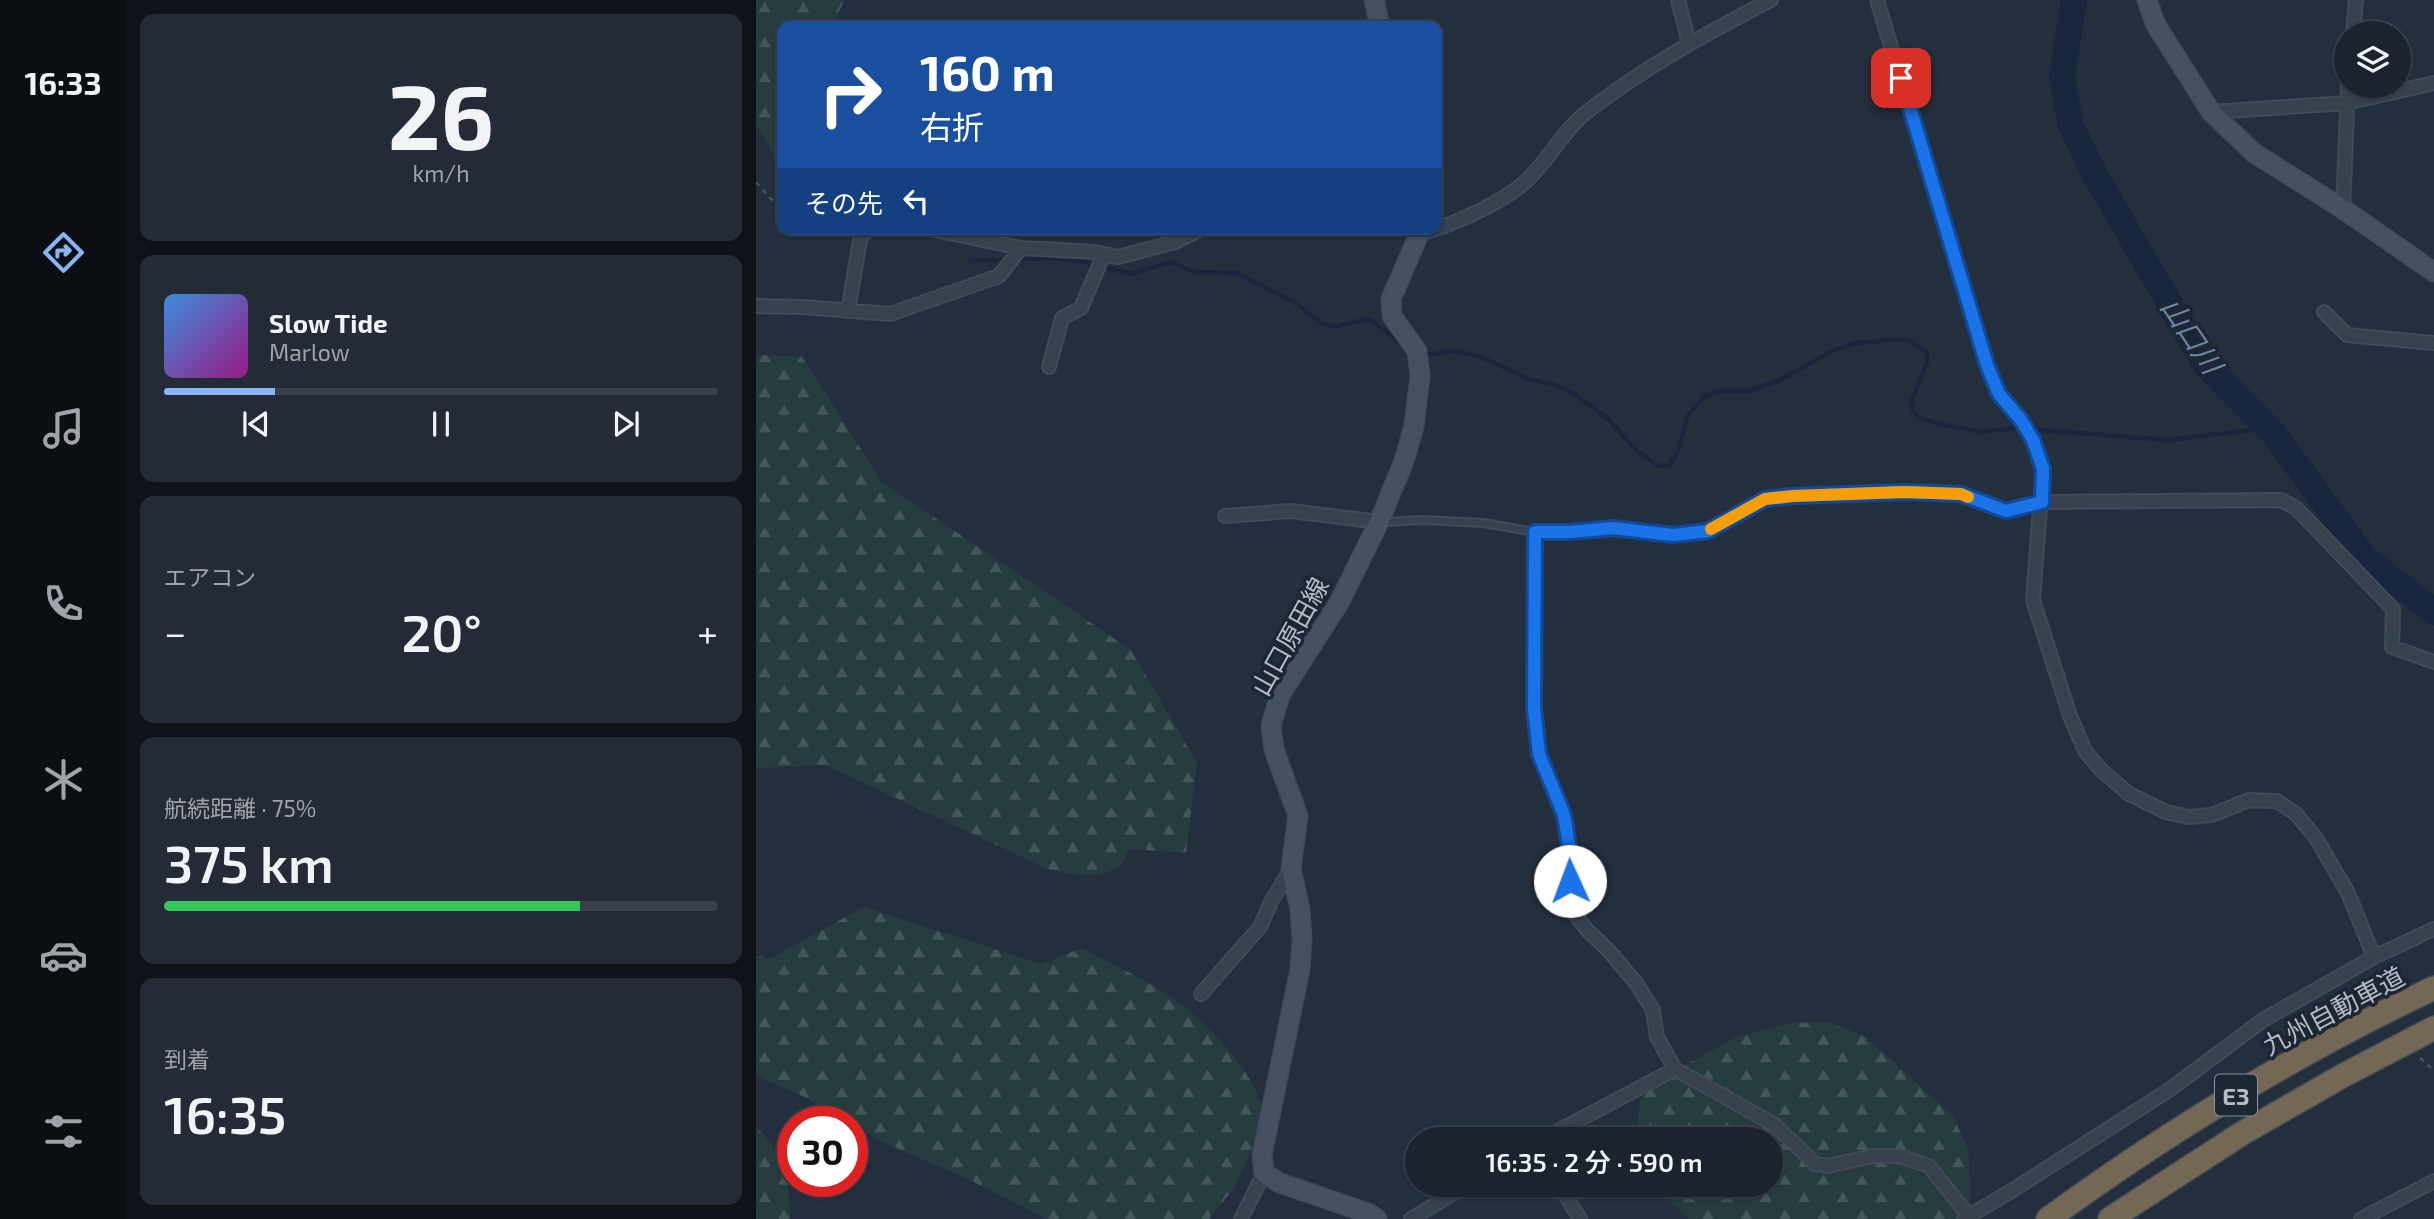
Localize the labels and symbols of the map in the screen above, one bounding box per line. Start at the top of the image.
pin [1871,48,1931,108]
water label: 山口川 [2154,291,2231,382]
street label: 山口原田線 [1244,572,1334,700]
position arrow [1533,844,1607,918]
street label: 九州自動車道 [2257,960,2409,1060]
road number: E3 [2215,1074,2257,1115]
speed limit sign: 30 [777,1106,868,1197]

